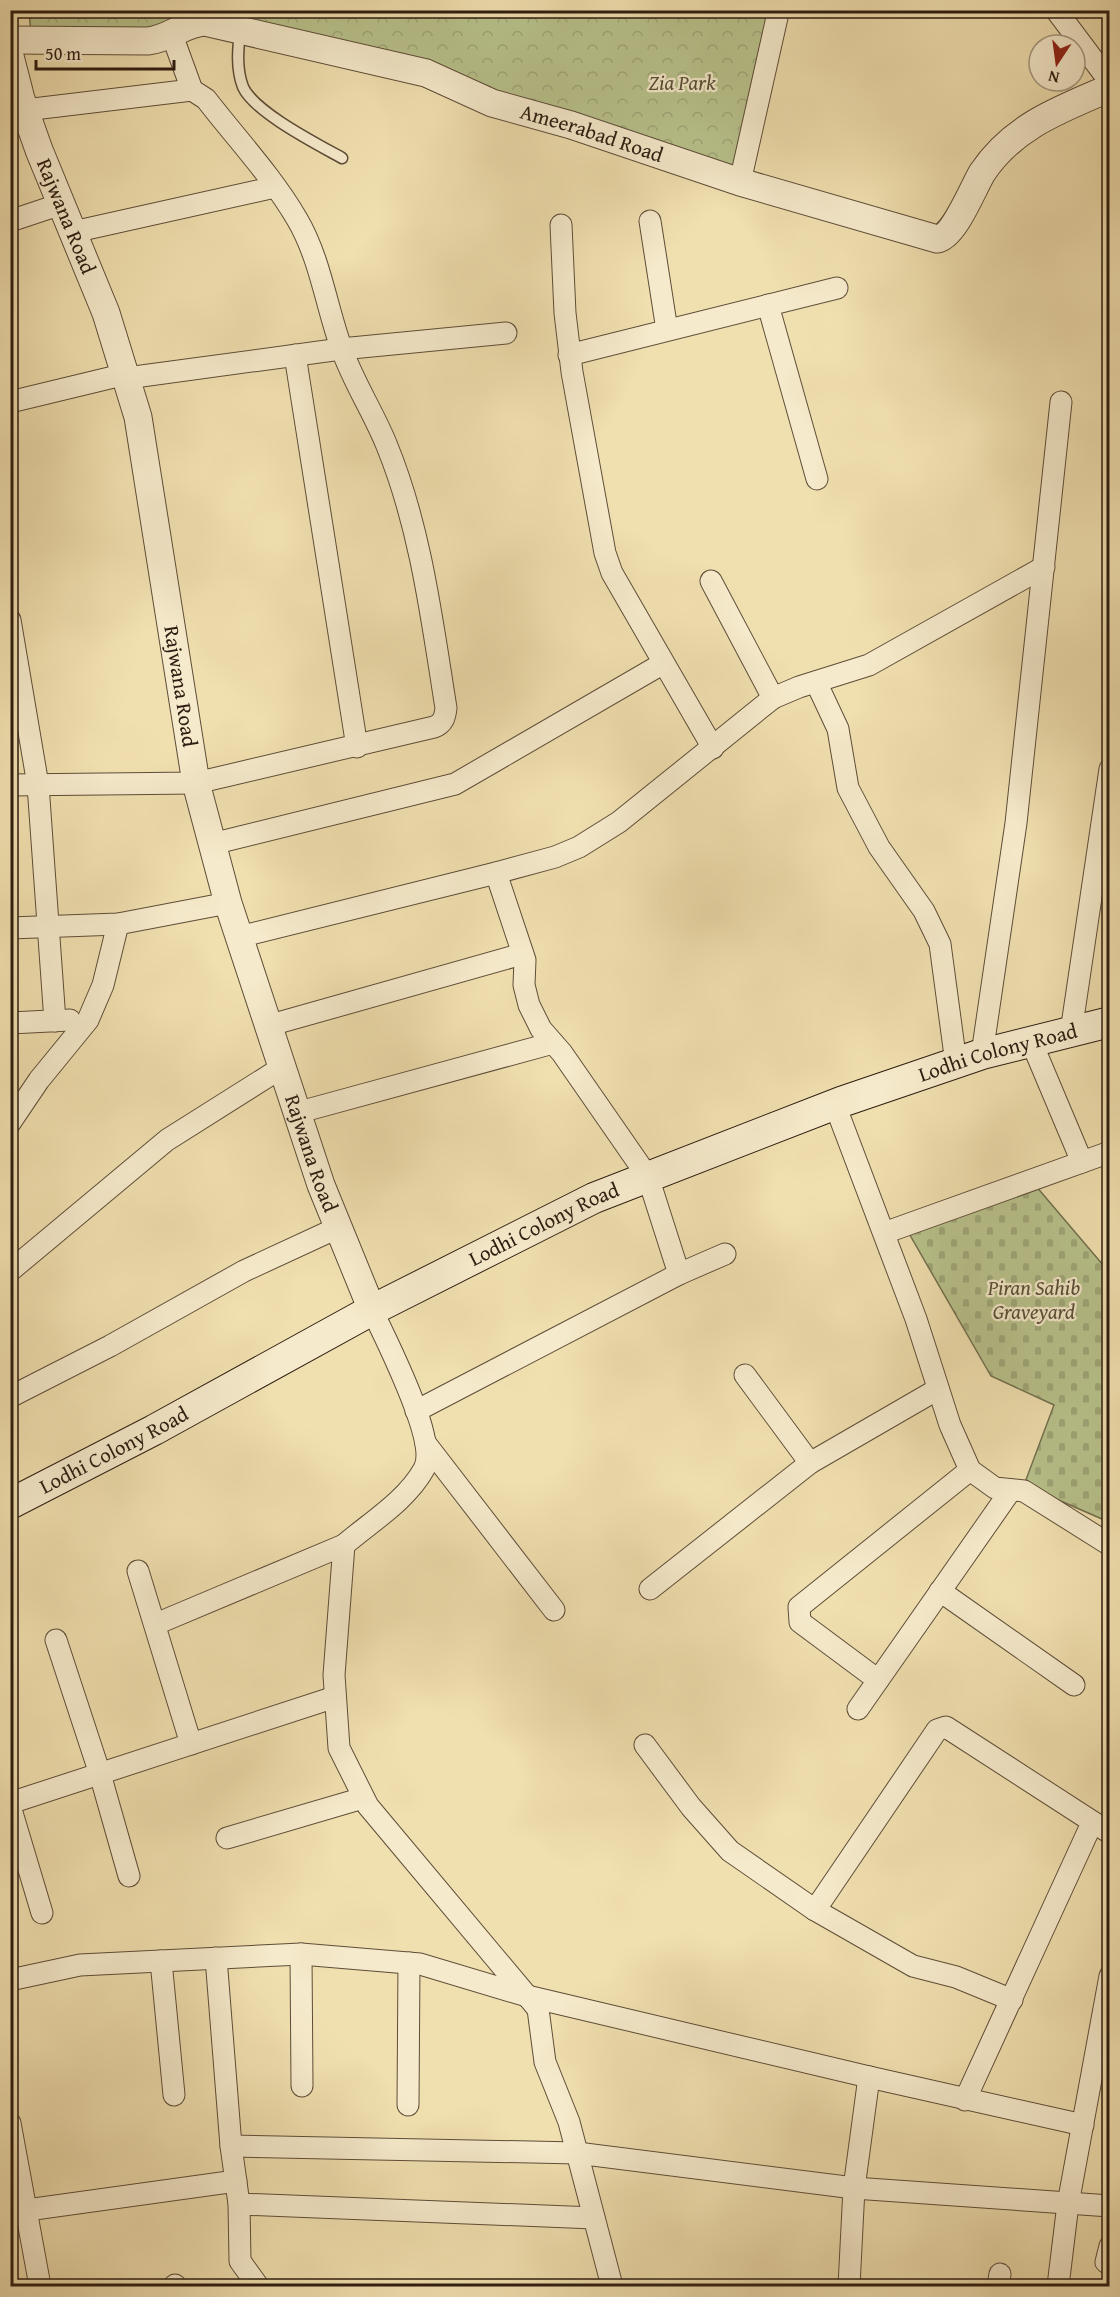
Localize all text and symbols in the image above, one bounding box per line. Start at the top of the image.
scale bar [36,33,174,71]
north arrow [1027,33,1087,93]
text: 50 m [45,40,81,67]
text: N [1045,65,1062,91]
park label: Zia Park [648,67,716,98]
street label: Ameerabad Road [517,96,668,170]
street label: Rajwana Road [29,153,105,279]
street label: Rajwana Road [156,623,206,750]
street label: Lodhi Colony Road [914,1015,1081,1090]
street label: Rajwana Road [277,1090,347,1217]
street label: Lodhi Colony Road [463,1174,624,1274]
park label: Piran Sahib Graveyard [987,1272,1080,1327]
street label: Lodhi Colony Road [34,1398,194,1501]

